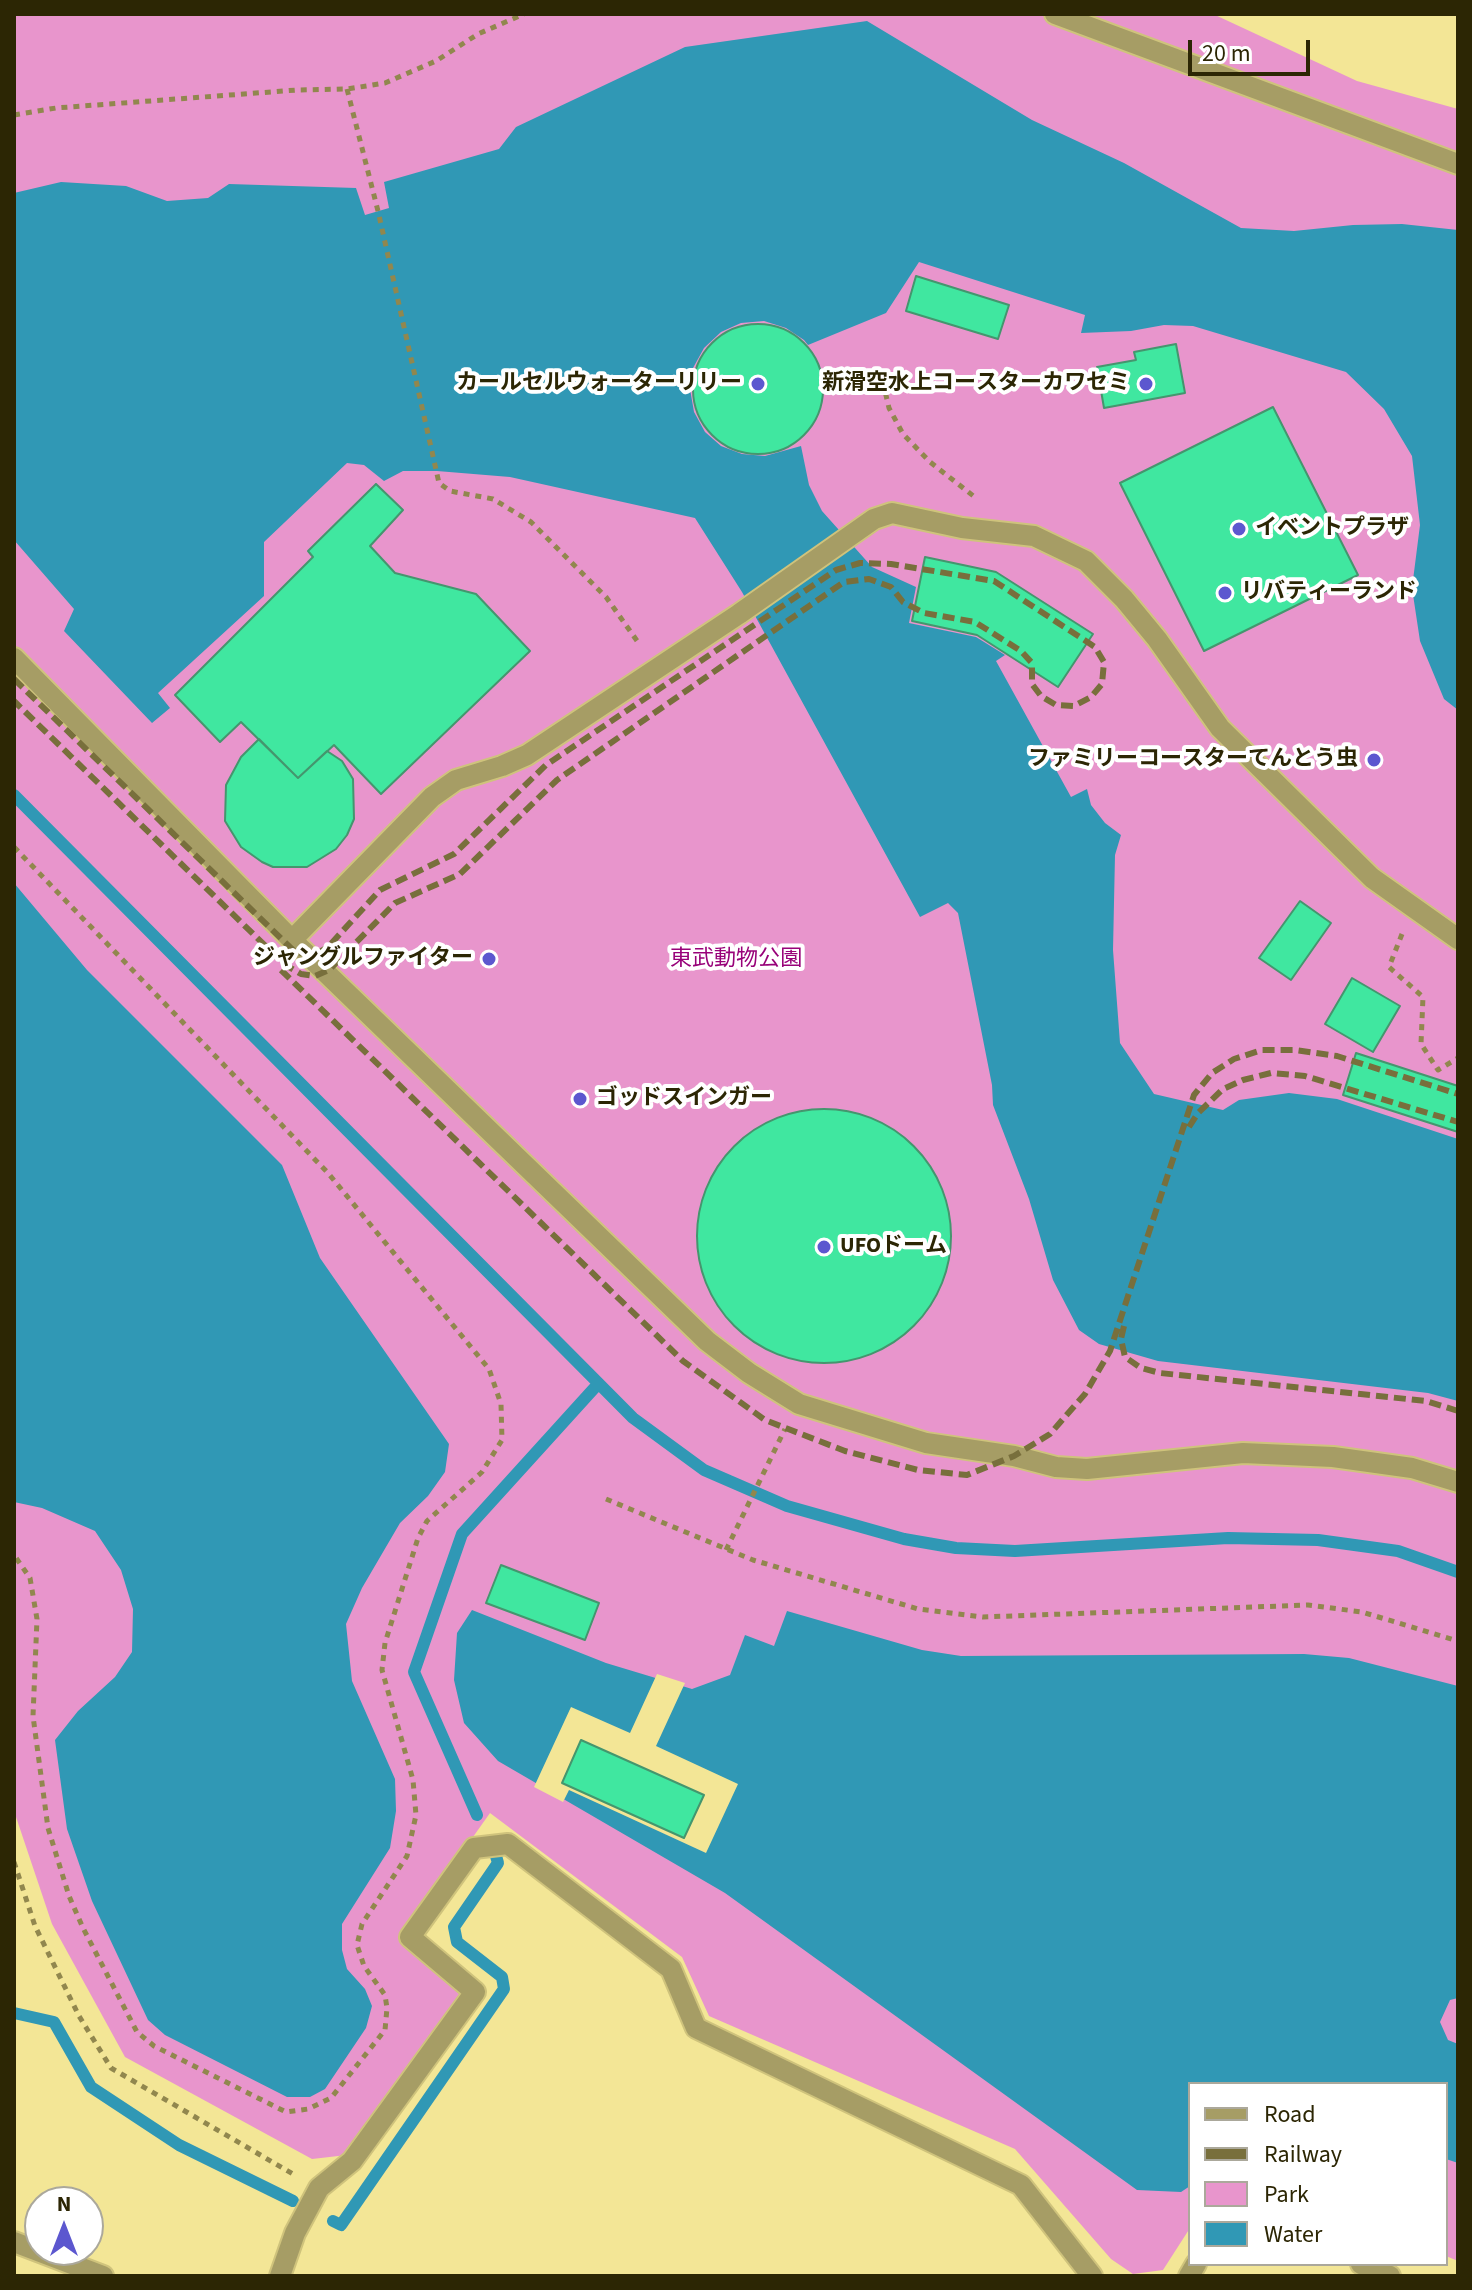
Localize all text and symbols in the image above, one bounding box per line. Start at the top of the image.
scale bar [1192,24,1314,74]
text: 20 m [1202,36,1251,71]
place label: カールセルウォーターリリー [456,371,742,397]
place label: 新滑空水上コースターカワセミ [822,371,1130,397]
marker: カールセルウォーターリリー [749,375,767,393]
marker: 新滑空水上コースターカワセミ [1137,375,1155,393]
place label: イベントプラザ [1255,516,1409,542]
marker: イベントプラザ [1230,520,1248,538]
place label: リバティーランド [1241,580,1417,606]
marker: リバティーランド [1216,584,1234,602]
place label: ファミリーコースターてんとう虫 [1028,747,1358,773]
marker: ファミリーコースターてんとう虫 [1365,751,1383,769]
place label: ジャングルファイター [253,946,473,972]
park label: 東武動物公園 [670,947,802,973]
marker: ジャングルファイター [480,950,498,968]
place label: ゴッドスインガー [596,1086,772,1112]
marker: ゴッドスインガー [571,1090,589,1108]
place label: UFOドーム [840,1234,947,1260]
marker: UFOドーム [815,1238,833,1256]
legend [1188,2082,1448,2266]
text: Road [1264,2097,1316,2132]
text: Railway [1264,2137,1342,2172]
text: Park [1264,2177,1309,2212]
north arrow [24,2186,104,2266]
text: N [57,2188,71,2220]
text: Water [1264,2217,1322,2252]

